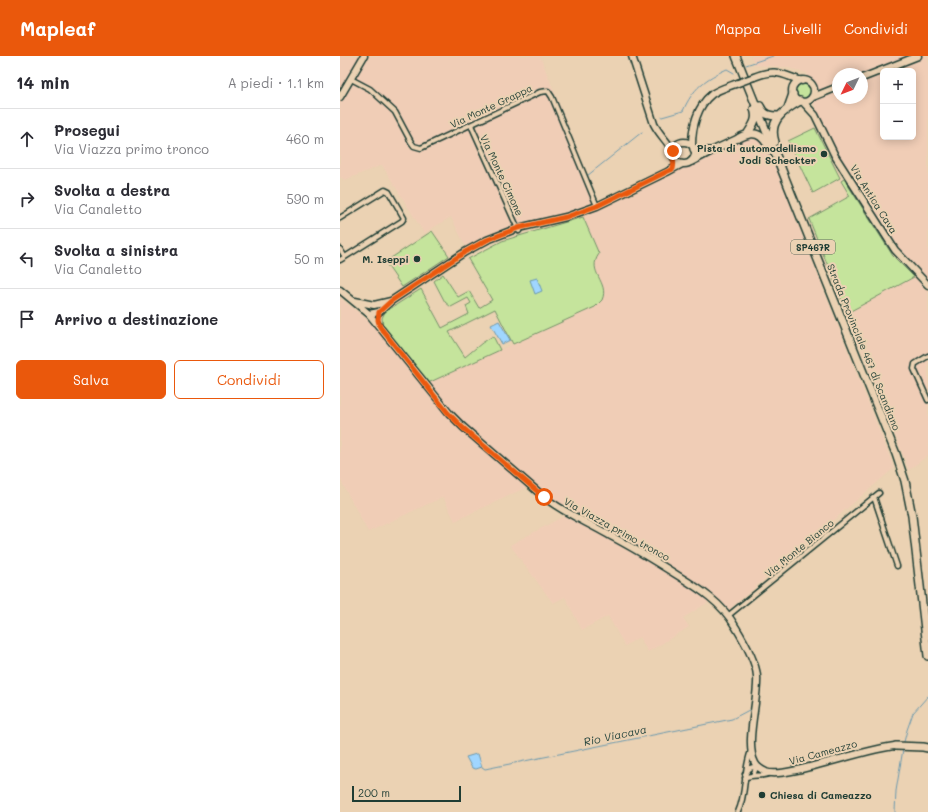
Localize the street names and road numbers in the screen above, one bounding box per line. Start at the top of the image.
street label: Via Monte Grappa [448,81,534,131]
street label: Via Monte Cimone [477,132,527,218]
street label: Via Antica Cava [847,162,901,236]
road number: SP467R [791,240,835,254]
street label: Strada Provinciale 467 di Scandiano [824,262,904,433]
street label: Via Viazza primo tronco [561,494,673,564]
street label: Via Monte Bianco [762,516,836,580]
street label: Via Cameazzo [788,736,859,768]

